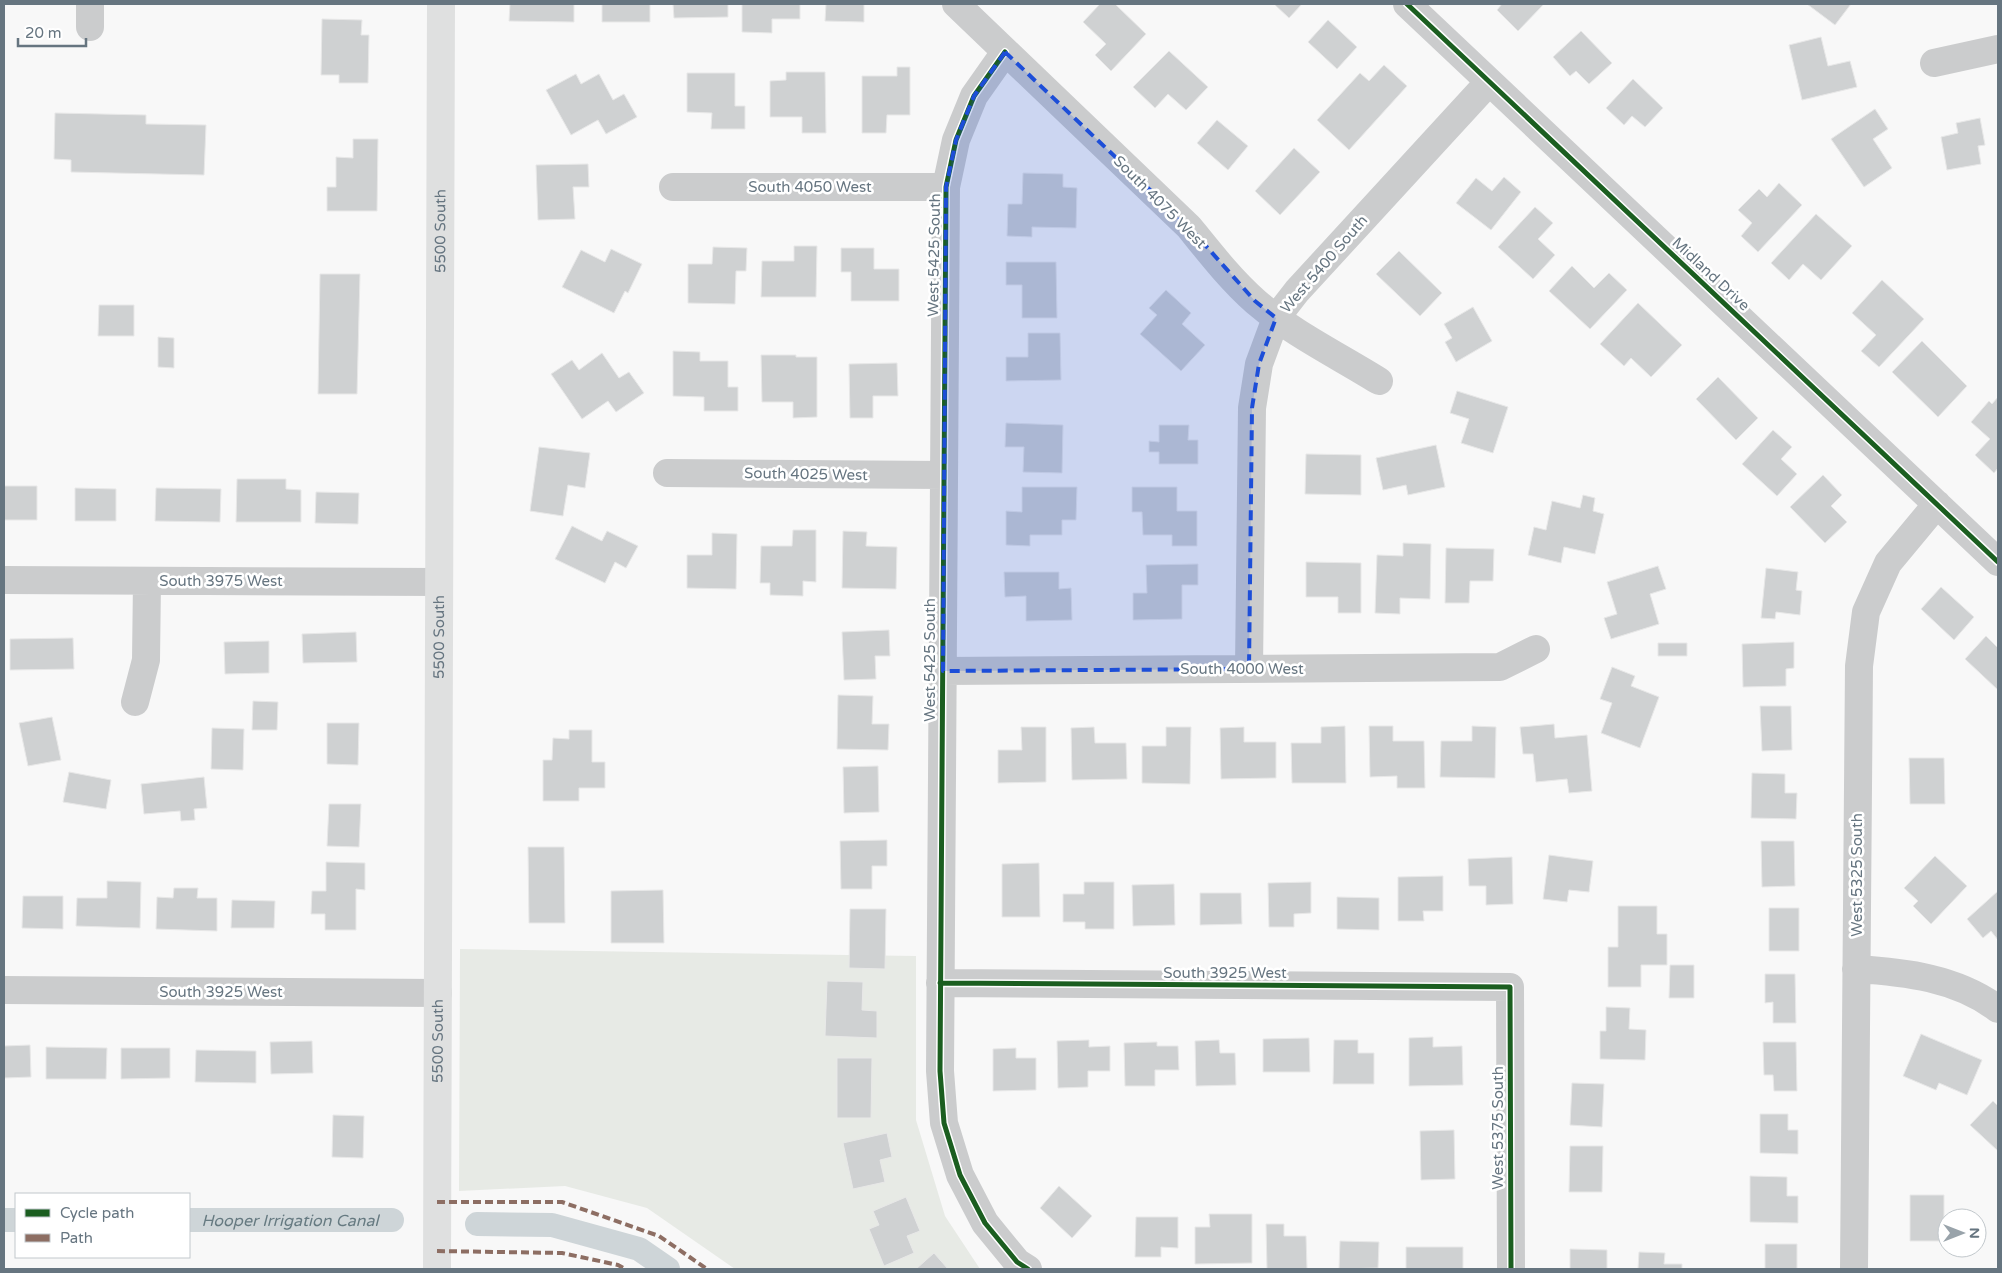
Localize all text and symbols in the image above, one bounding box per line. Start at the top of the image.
scale bar [18,15,85,47]
text: 20 m [25,24,62,42]
street label: South 4075 West [1110,152,1210,252]
street label: South 4050 West [748,178,872,196]
street label: 5500 South [431,189,449,273]
street label: West 5425 South [924,193,944,317]
street label: West 5400 South [1277,211,1371,317]
street label: Midland Drive [1669,234,1753,314]
street label: South 4025 West [744,464,868,484]
street label: South 3975 West [159,572,283,590]
street label: 5500 South [430,595,448,679]
street label: West 5425 South [921,598,939,722]
street label: South 4000 West [1180,660,1304,678]
street label: West 5325 South [1848,813,1866,937]
street label: South 3925 West [1163,964,1287,982]
street label: South 3925 West [159,983,283,1001]
street label: 5500 South [429,999,447,1083]
street label: West 5375 South [1489,1066,1507,1190]
legend [15,1193,190,1258]
text: Cycle path [60,1204,134,1222]
north arrow [1937,1208,1987,1258]
water label: Hooper Irrigation Canal [201,1211,381,1231]
text: N [1966,1227,1983,1239]
text: Path [60,1229,93,1247]

